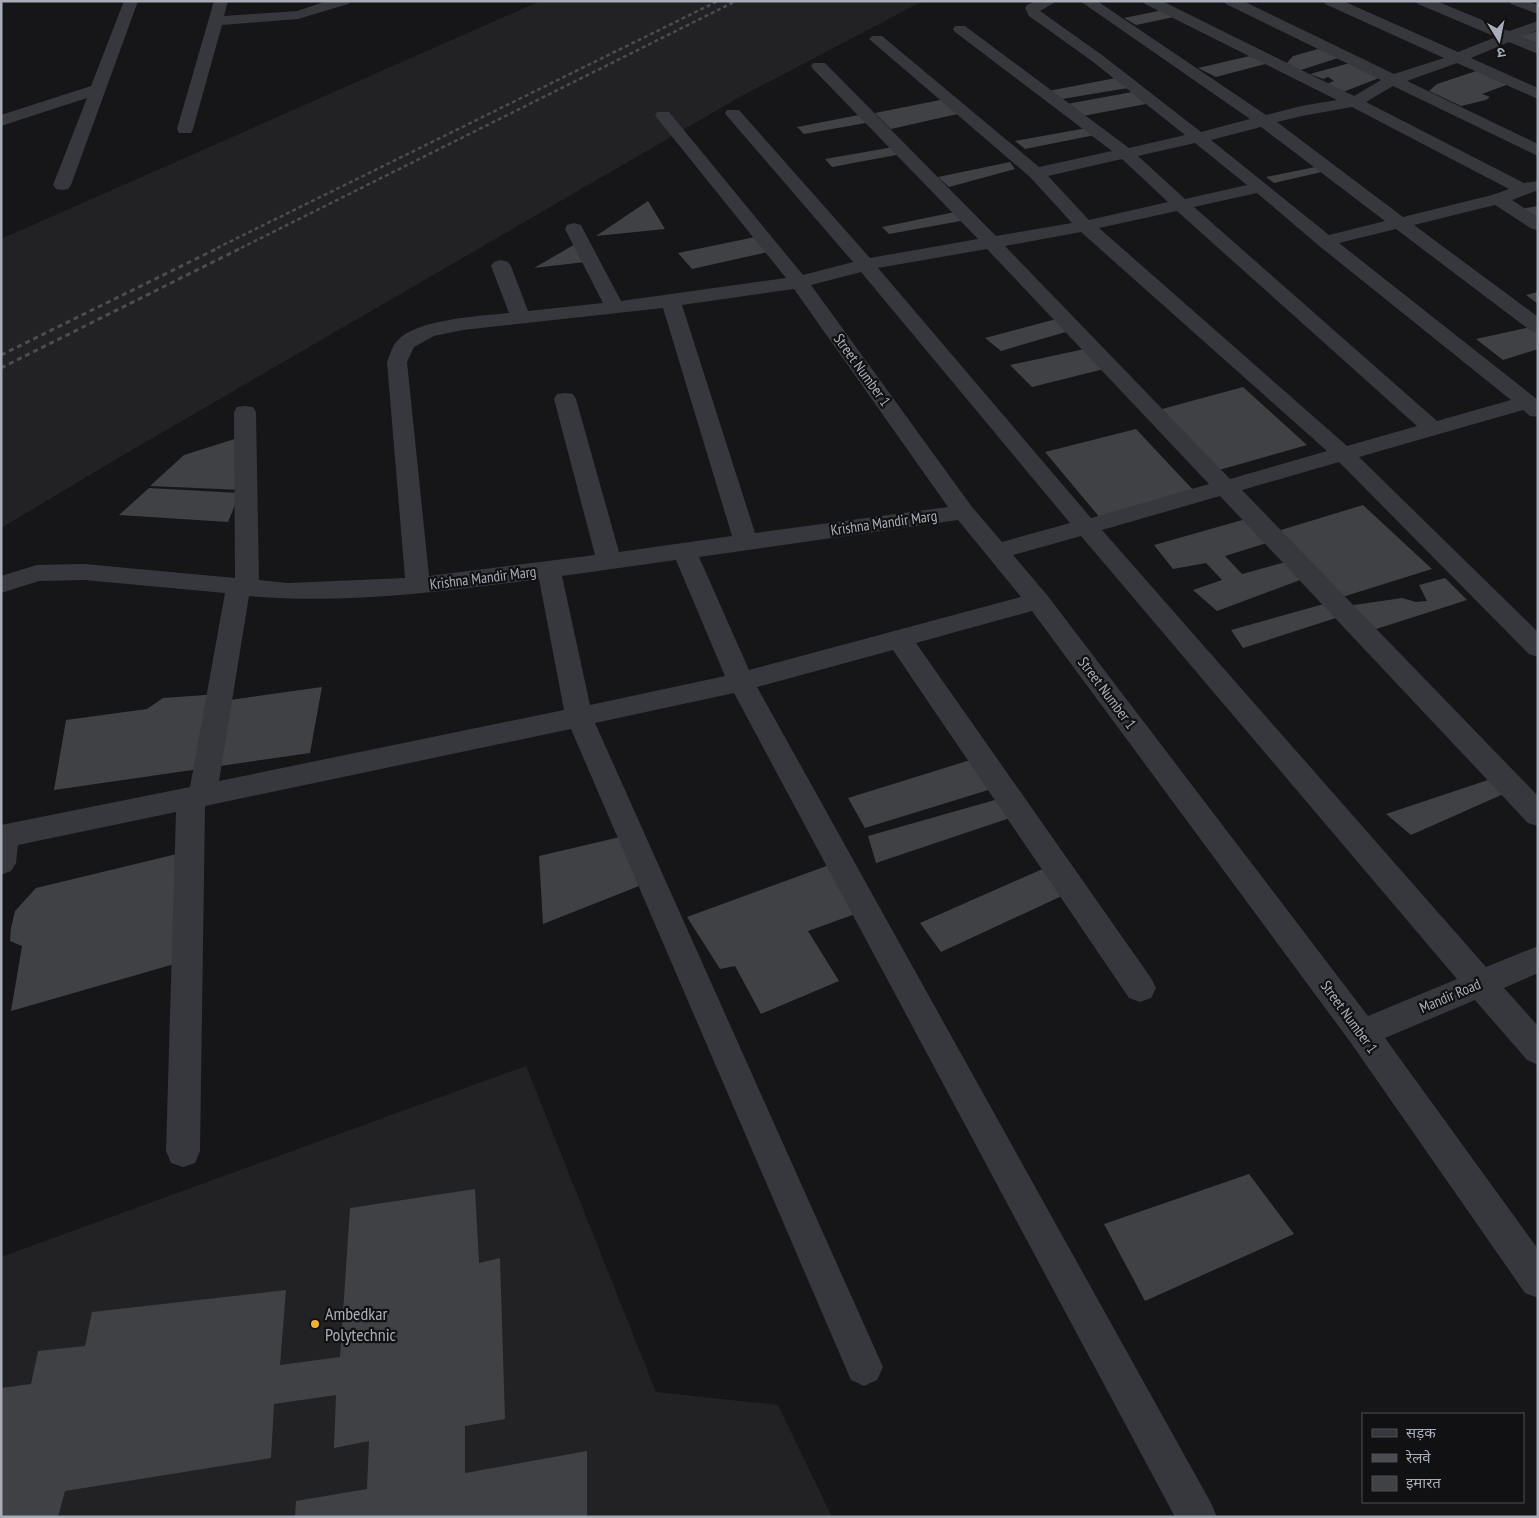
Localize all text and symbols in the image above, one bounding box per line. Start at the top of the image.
north arrow [1474,15,1524,65]
text: उ [1495,43,1507,63]
street label: Street Number 1 [830,330,895,410]
street label: Krishna Mandir Marg [830,506,938,539]
street label: Krishna Mandir Marg [429,562,537,593]
street label: Street Number 1 [1074,653,1141,732]
street label: Mandir Road [1416,974,1483,1017]
street label: Street Number 1 [1317,977,1382,1057]
place label: Ambedkar Polytechnic [325,1302,397,1346]
marker: Ambedkar Polytechnic [309,1318,321,1330]
legend [1362,1413,1524,1503]
text: सड़क [1406,1423,1436,1442]
text: रेलवे [1405,1448,1431,1467]
text: इमारत [1406,1473,1441,1492]

